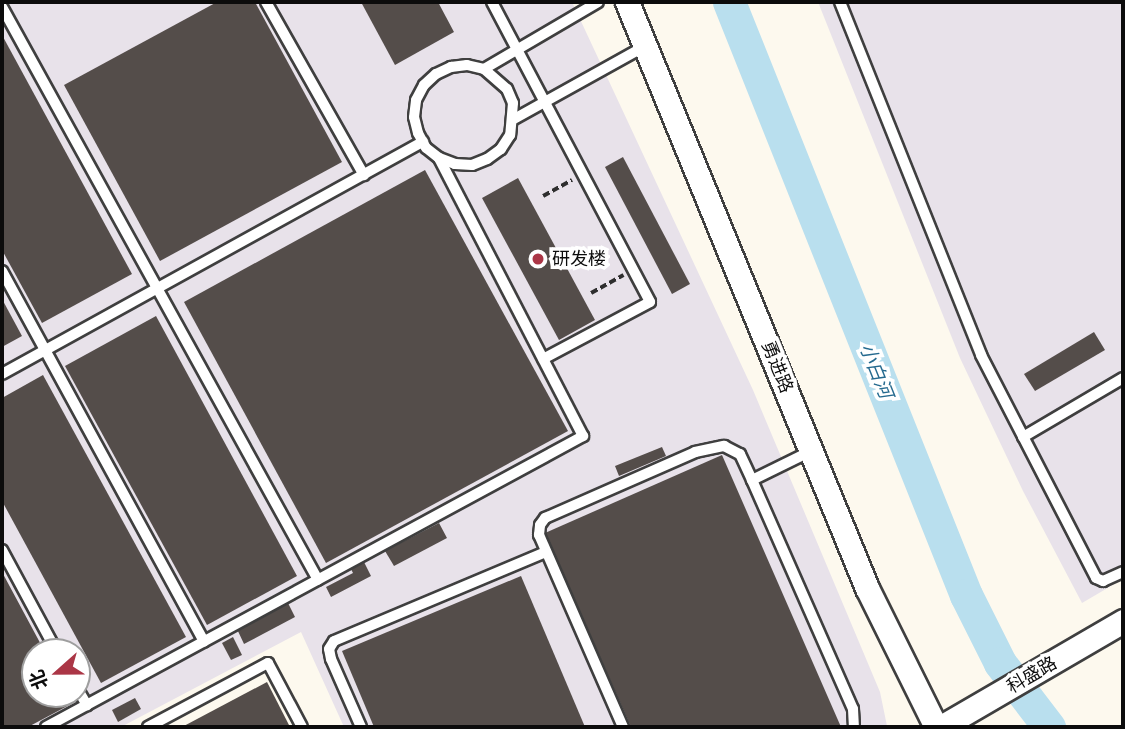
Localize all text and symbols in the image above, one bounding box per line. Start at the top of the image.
place label: 研发楼 [552,248,606,270]
marker: 研发楼 [530,251,546,267]
street label: 勇进路 [757,338,797,396]
water label: 小白河 [855,340,897,402]
north arrow [21,638,91,708]
street label: 科盛路 [1003,652,1061,698]
text: 北 [23,666,54,693]

